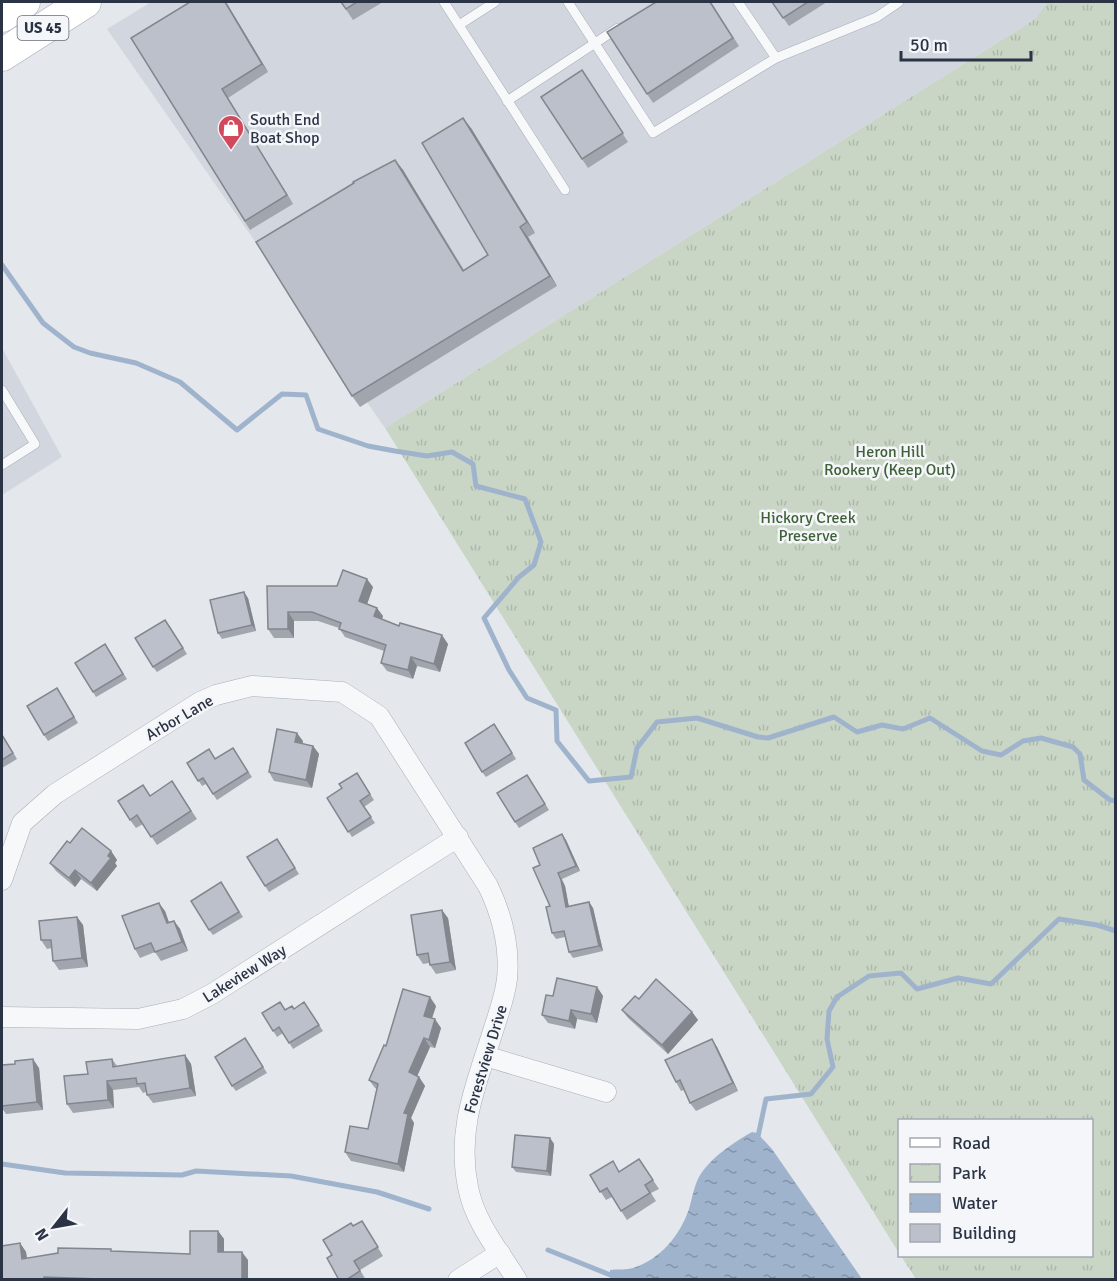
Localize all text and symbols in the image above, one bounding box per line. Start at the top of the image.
road number: US 45 [18,16,68,40]
scale bar [901,24,1032,62]
text: 50 m [910,34,948,56]
place label: South End Boat Shop [250,110,320,148]
shop icon: South End Boat Shop [216,113,246,151]
park label: Heron Hill Rookery (Keep Out) [824,442,956,480]
park label: Hickory Creek Preserve [760,508,856,546]
street label: Arbor Lane [142,690,217,745]
street label: Lakeview Way [199,940,290,1007]
street label: Forestview Drive [460,1003,512,1116]
legend [898,1119,1093,1257]
text: Road [952,1132,991,1154]
text: Park [952,1162,987,1184]
text: Water [952,1192,998,1214]
north arrow [24,1197,84,1257]
text: Building [952,1222,1016,1244]
text: N [31,1224,53,1244]

